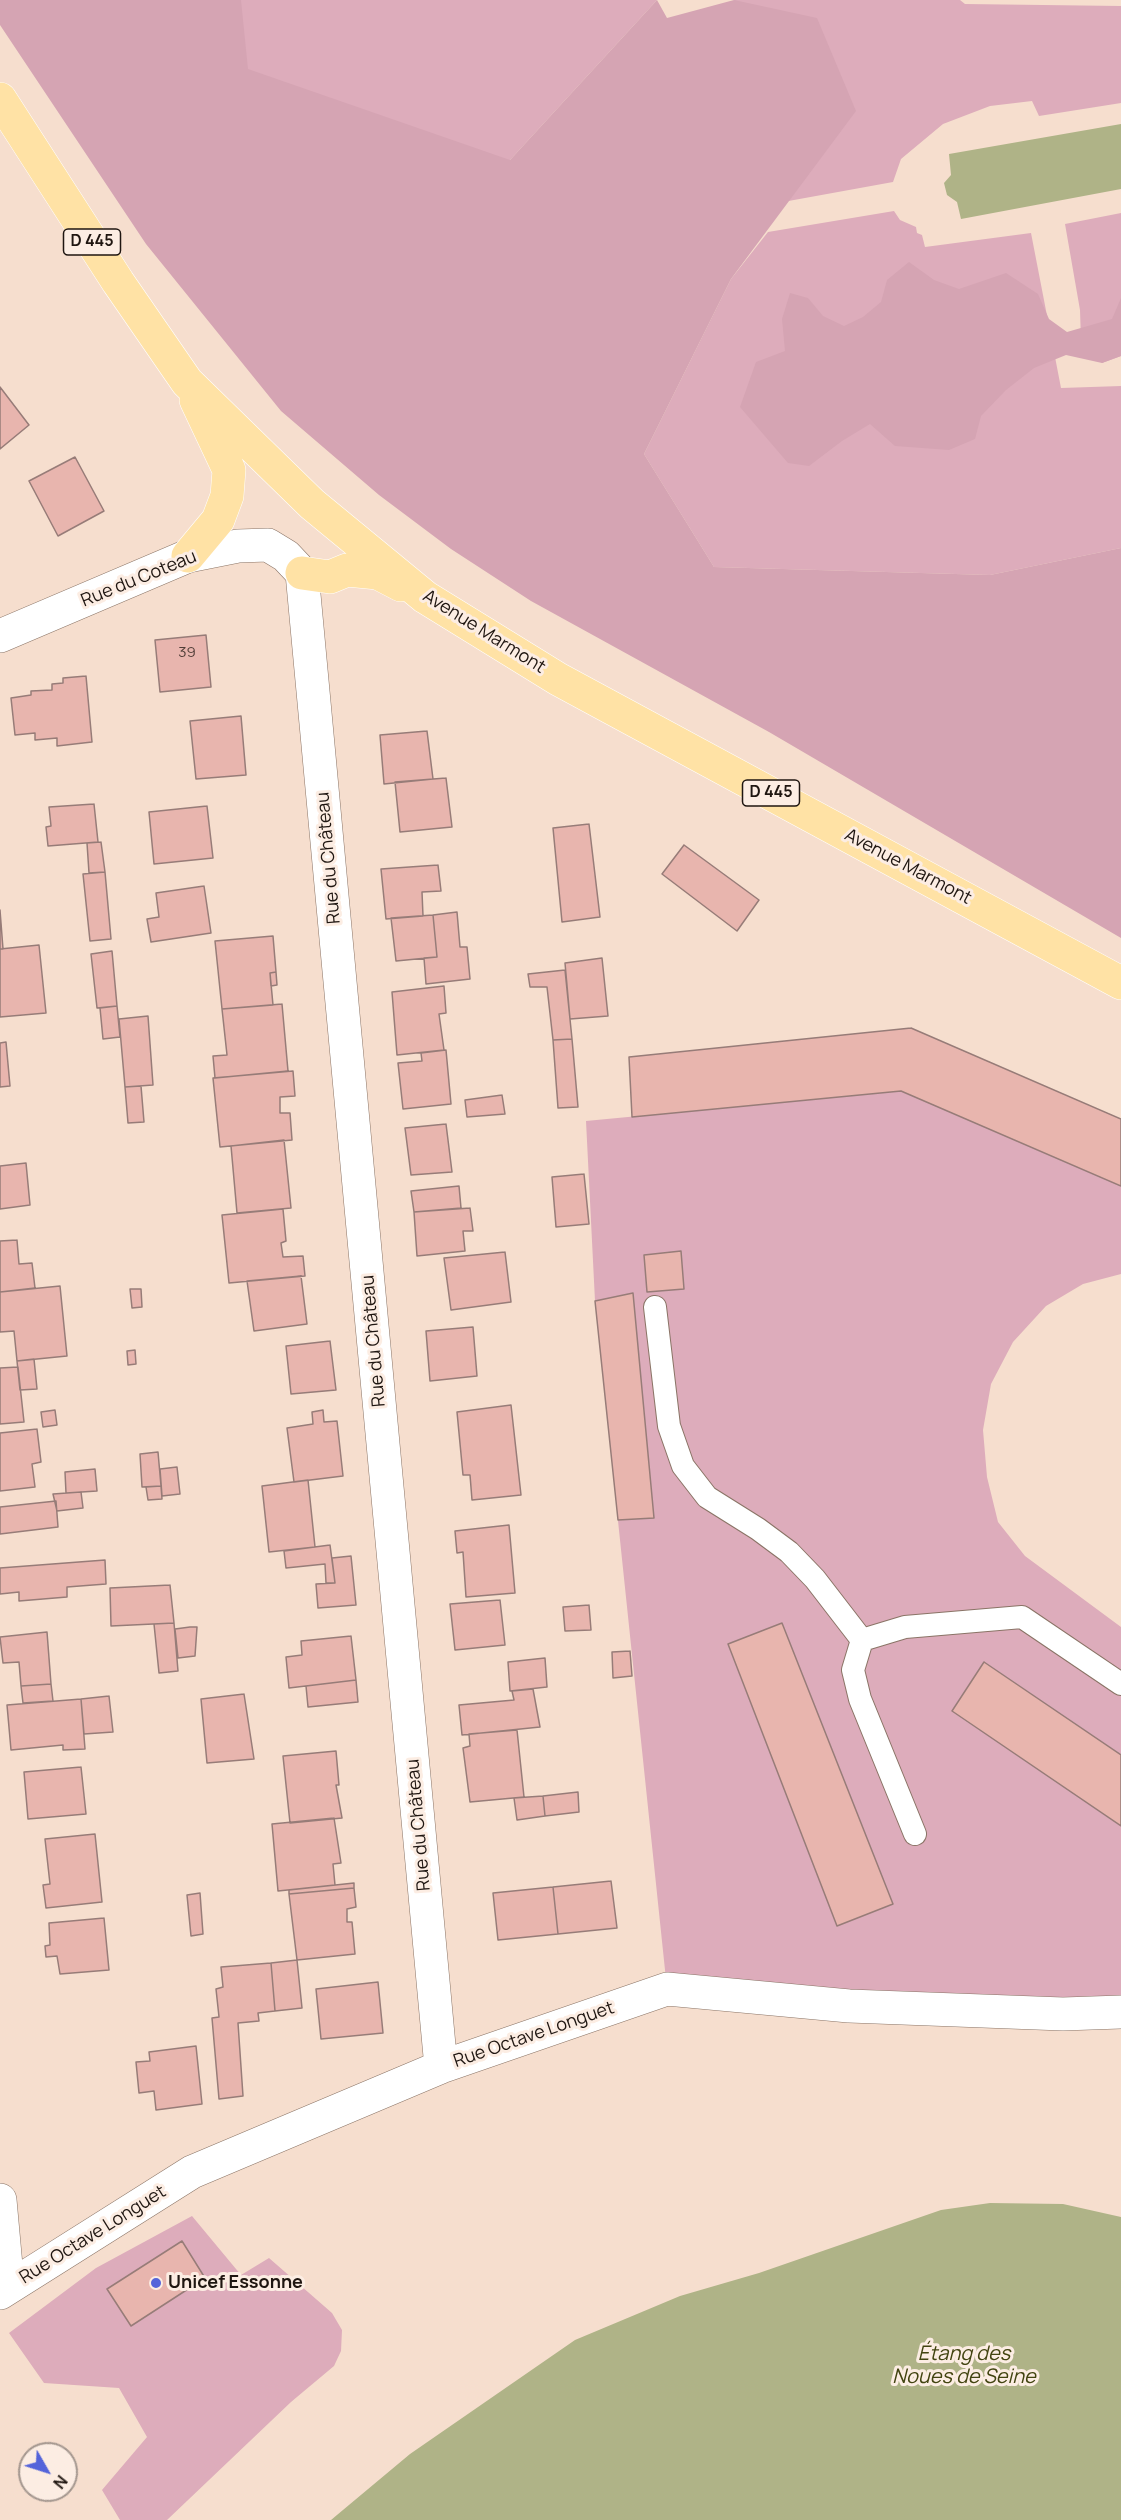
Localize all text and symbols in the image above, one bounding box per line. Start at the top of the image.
road number: D 445 [64,229,121,255]
street label: Rue du Coteau [78,546,200,612]
street label: Avenue Marmont [419,586,549,678]
house number: 39 [178,644,196,662]
road number: D 445 [742,780,800,806]
street label: Rue du Château [312,791,346,925]
street label: Avenue Marmont [841,824,975,910]
street label: Rue du Château [357,1274,391,1408]
street label: Rue du Château [402,1758,436,1892]
street label: Rue Octave Longuet [451,1997,617,2073]
street label: Rue Octave Longuet [16,2181,170,2289]
place label: Unicef Essonne [168,2272,303,2294]
marker: Unicef Essonne [149,2276,163,2290]
water label: Étang des Noues de Seine [892,2342,1036,2389]
north arrow [18,2442,78,2502]
text: N [48,2471,73,2493]

